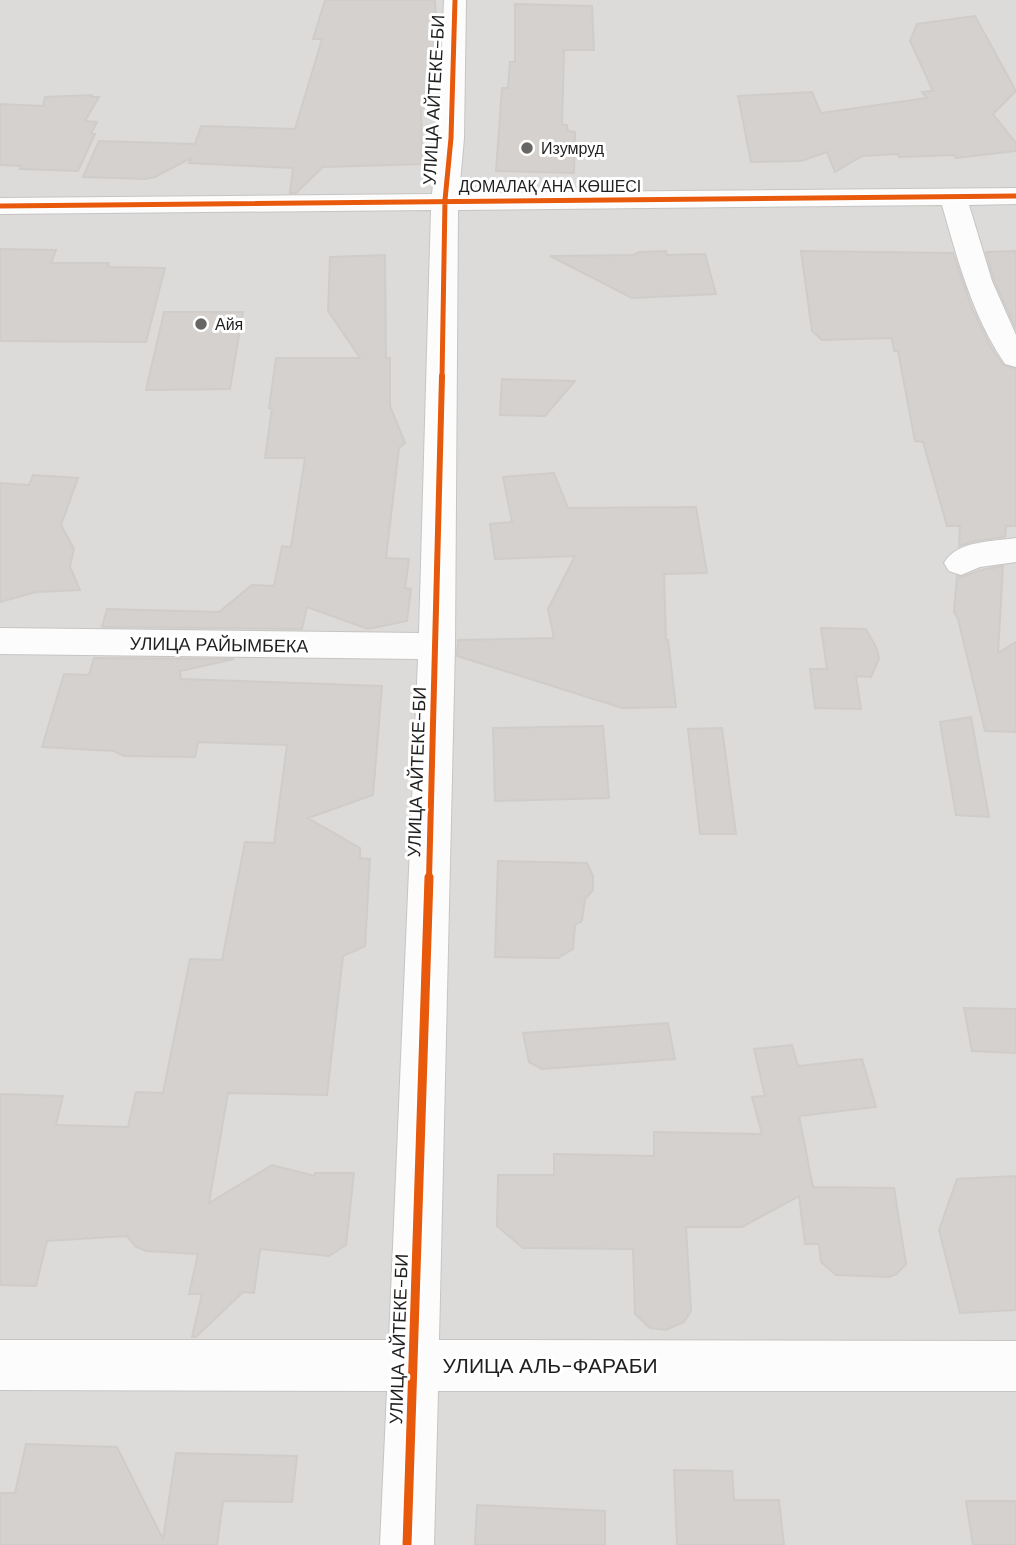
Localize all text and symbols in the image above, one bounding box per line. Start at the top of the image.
street label: УЛИЦА АЙТЕКЕ-БИ [418,14,450,186]
place label: Изумруд [541,138,605,159]
marker: Изумруд [519,140,535,156]
street label: ДОМАЛАҚ АНА КӨШЕСІ [459,176,641,197]
place label: Айя [215,314,243,335]
marker: Айя [193,316,209,332]
street label: УЛИЦА РАЙЫМБЕКА [129,631,309,659]
street label: УЛИЦА АЙТЕКЕ-БИ [402,686,432,858]
street label: УЛИЦА АЙТЕКЕ-БИ [384,1253,414,1425]
street label: УЛИЦА АЛЬ-ФАРАБИ [442,1352,658,1380]

